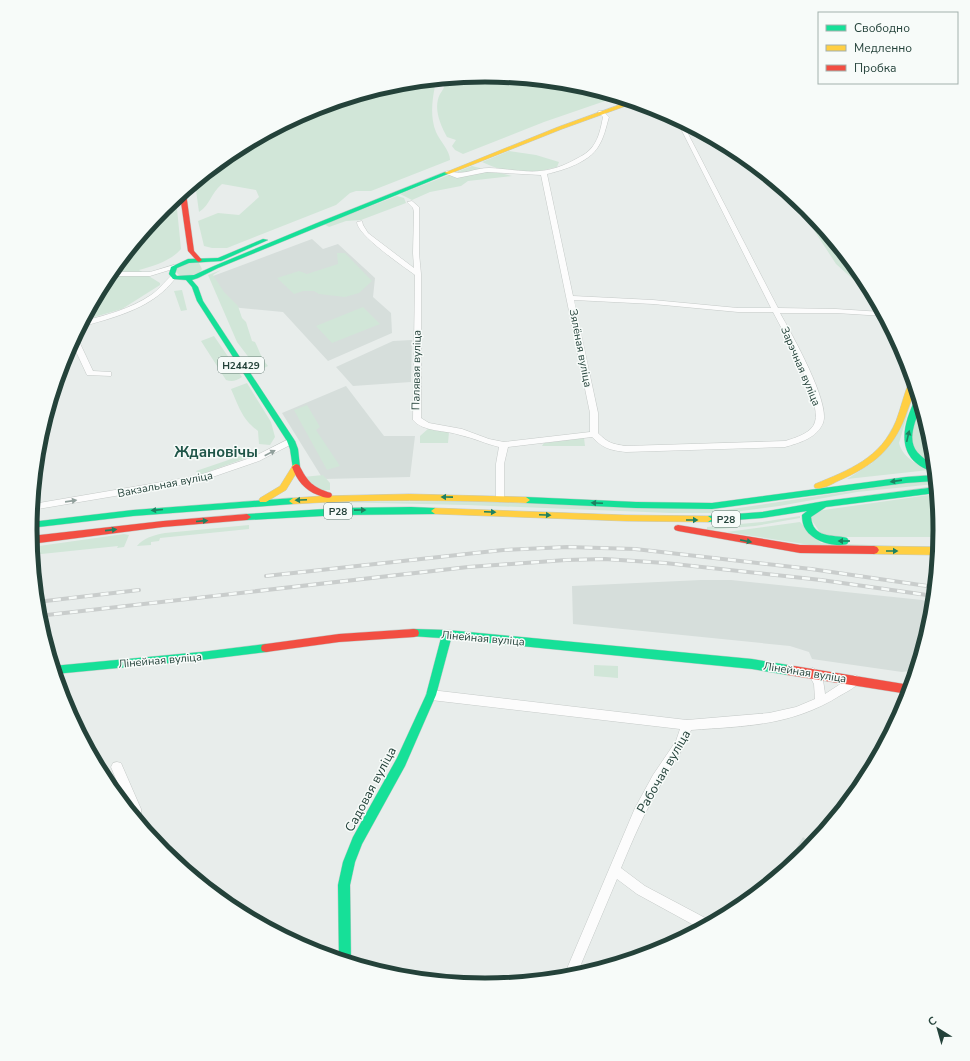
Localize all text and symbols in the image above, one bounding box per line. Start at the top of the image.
legend [818,12,958,84]
text: Свободно [854,20,910,36]
text: Медленно [854,40,912,56]
text: Пробка [854,60,897,76]
street label: Зялёная вуліца [566,308,595,389]
street label: Зарэчная вуліца [777,324,824,408]
street label: Палявая вуліца [408,330,425,410]
road number: Н24429 [218,357,264,373]
one-way arrow [905,430,911,442]
district label: Ждановічы [174,442,258,462]
one-way arrow [264,449,276,456]
street label: Вакзальная вуліца [116,468,214,501]
one-way arrow [890,478,902,484]
one-way arrow [441,493,453,500]
one-way arrow [295,496,307,503]
one-way arrow [65,498,77,504]
one-way arrow [590,500,603,506]
road number: Р28 [324,503,352,519]
one-way arrow [151,507,164,514]
one-way arrow [354,507,367,513]
one-way arrow [484,509,496,516]
one-way arrow [539,511,551,518]
road number: Р28 [712,511,740,527]
one-way arrow [686,517,699,523]
one-way arrow [196,518,208,524]
one-way arrow [105,526,117,533]
one-way arrow [740,538,752,544]
one-way arrow [837,538,850,544]
one-way arrow [886,548,899,554]
street label: Лінейная вуліца [441,627,525,650]
street label: Лінейная вуліца [118,649,202,672]
street label: Лінейная вуліца [762,659,848,686]
street label: Рабочая вуліца [633,727,695,816]
street label: Садовая вуліца [341,744,401,835]
north arrow [918,1009,958,1049]
text: С [925,1013,940,1030]

